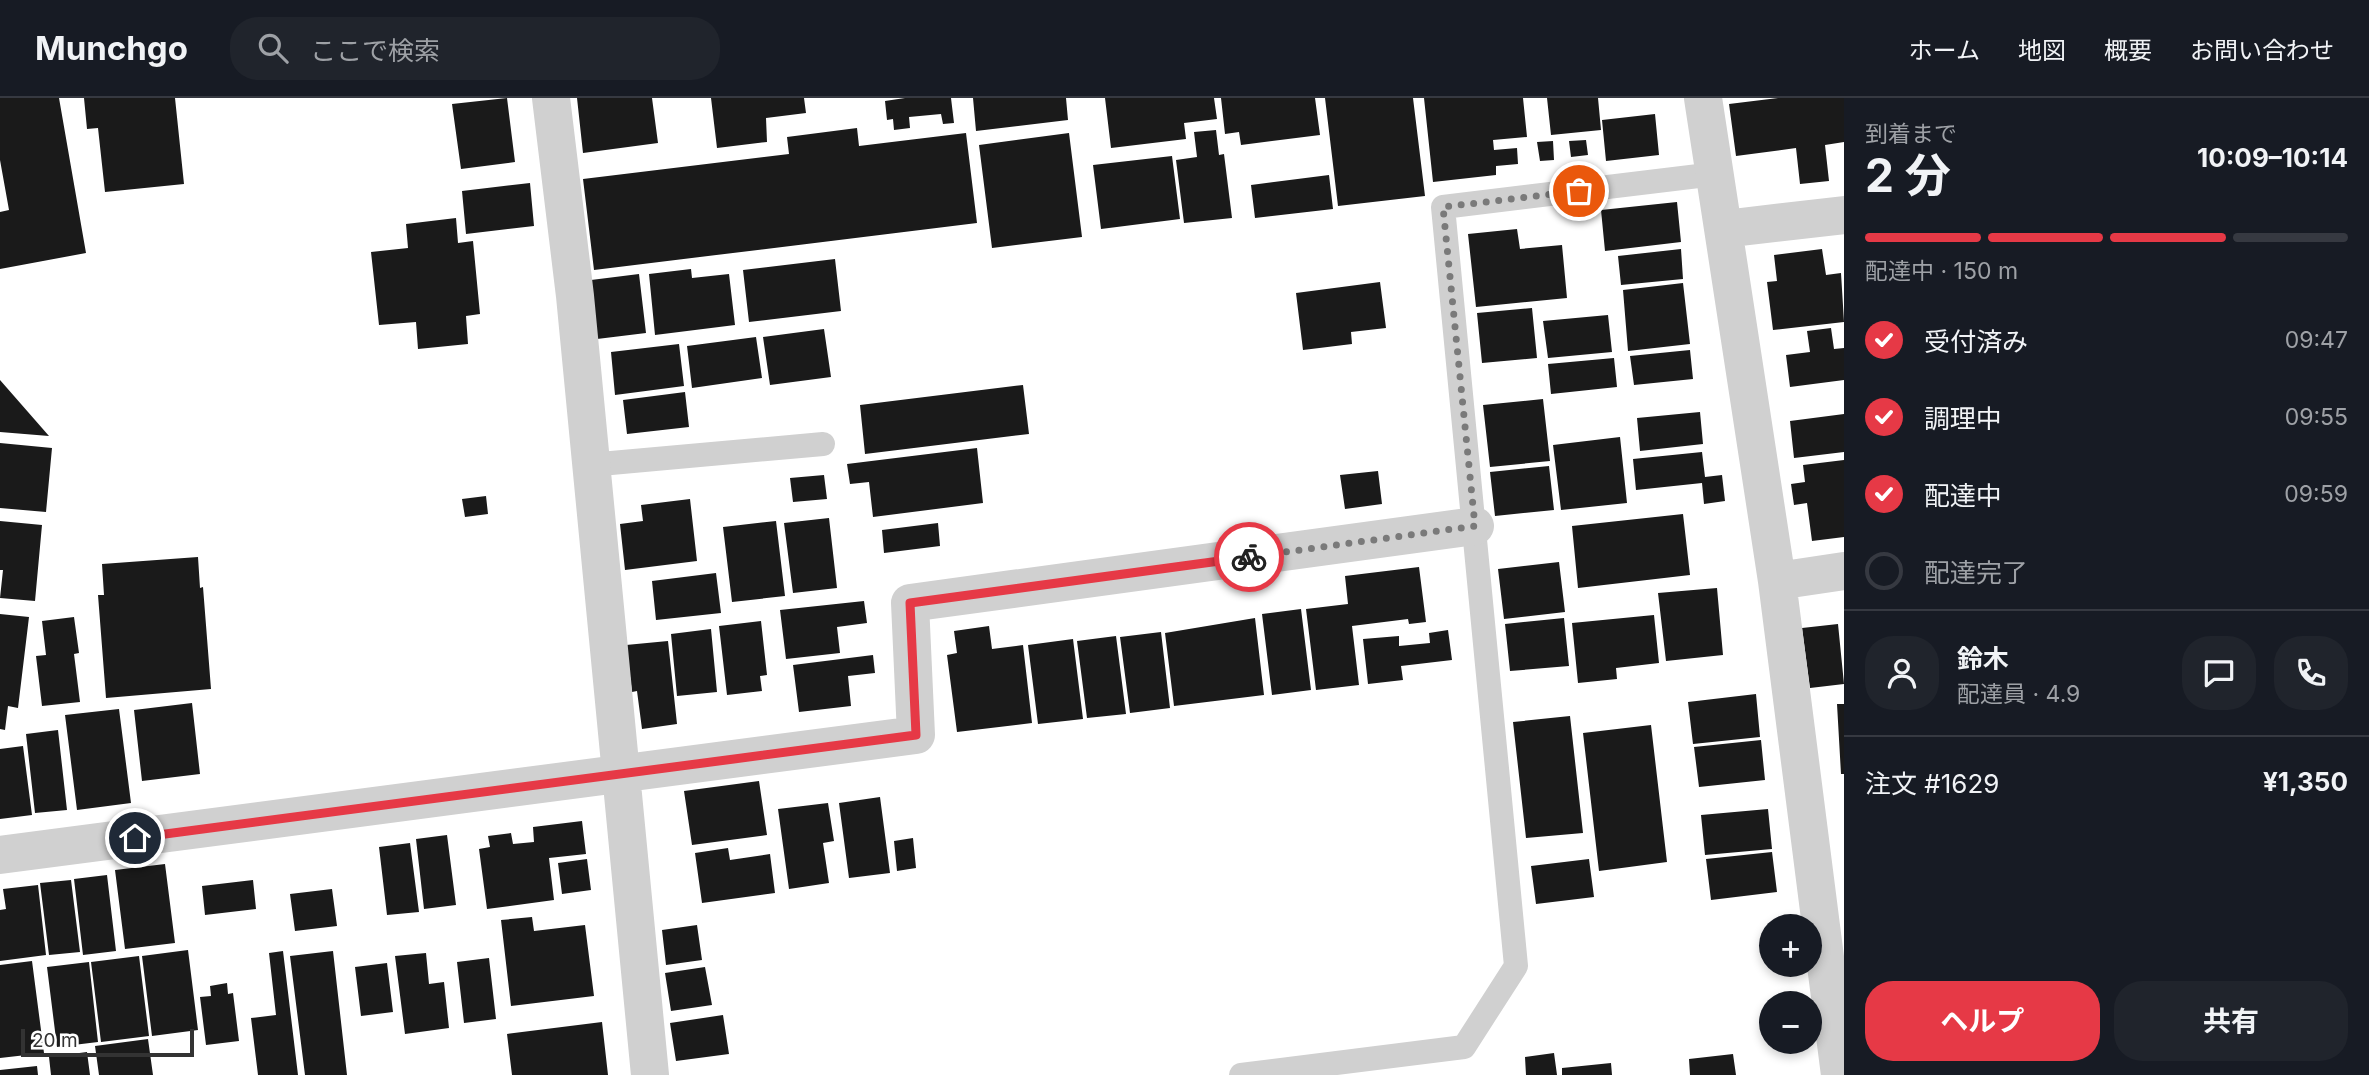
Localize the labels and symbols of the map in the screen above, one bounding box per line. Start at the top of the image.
pin [1549,161,1609,221]
courier [1214,522,1284,592]
pin [105,808,165,868]
scale bar [21,1026,194,1058]

